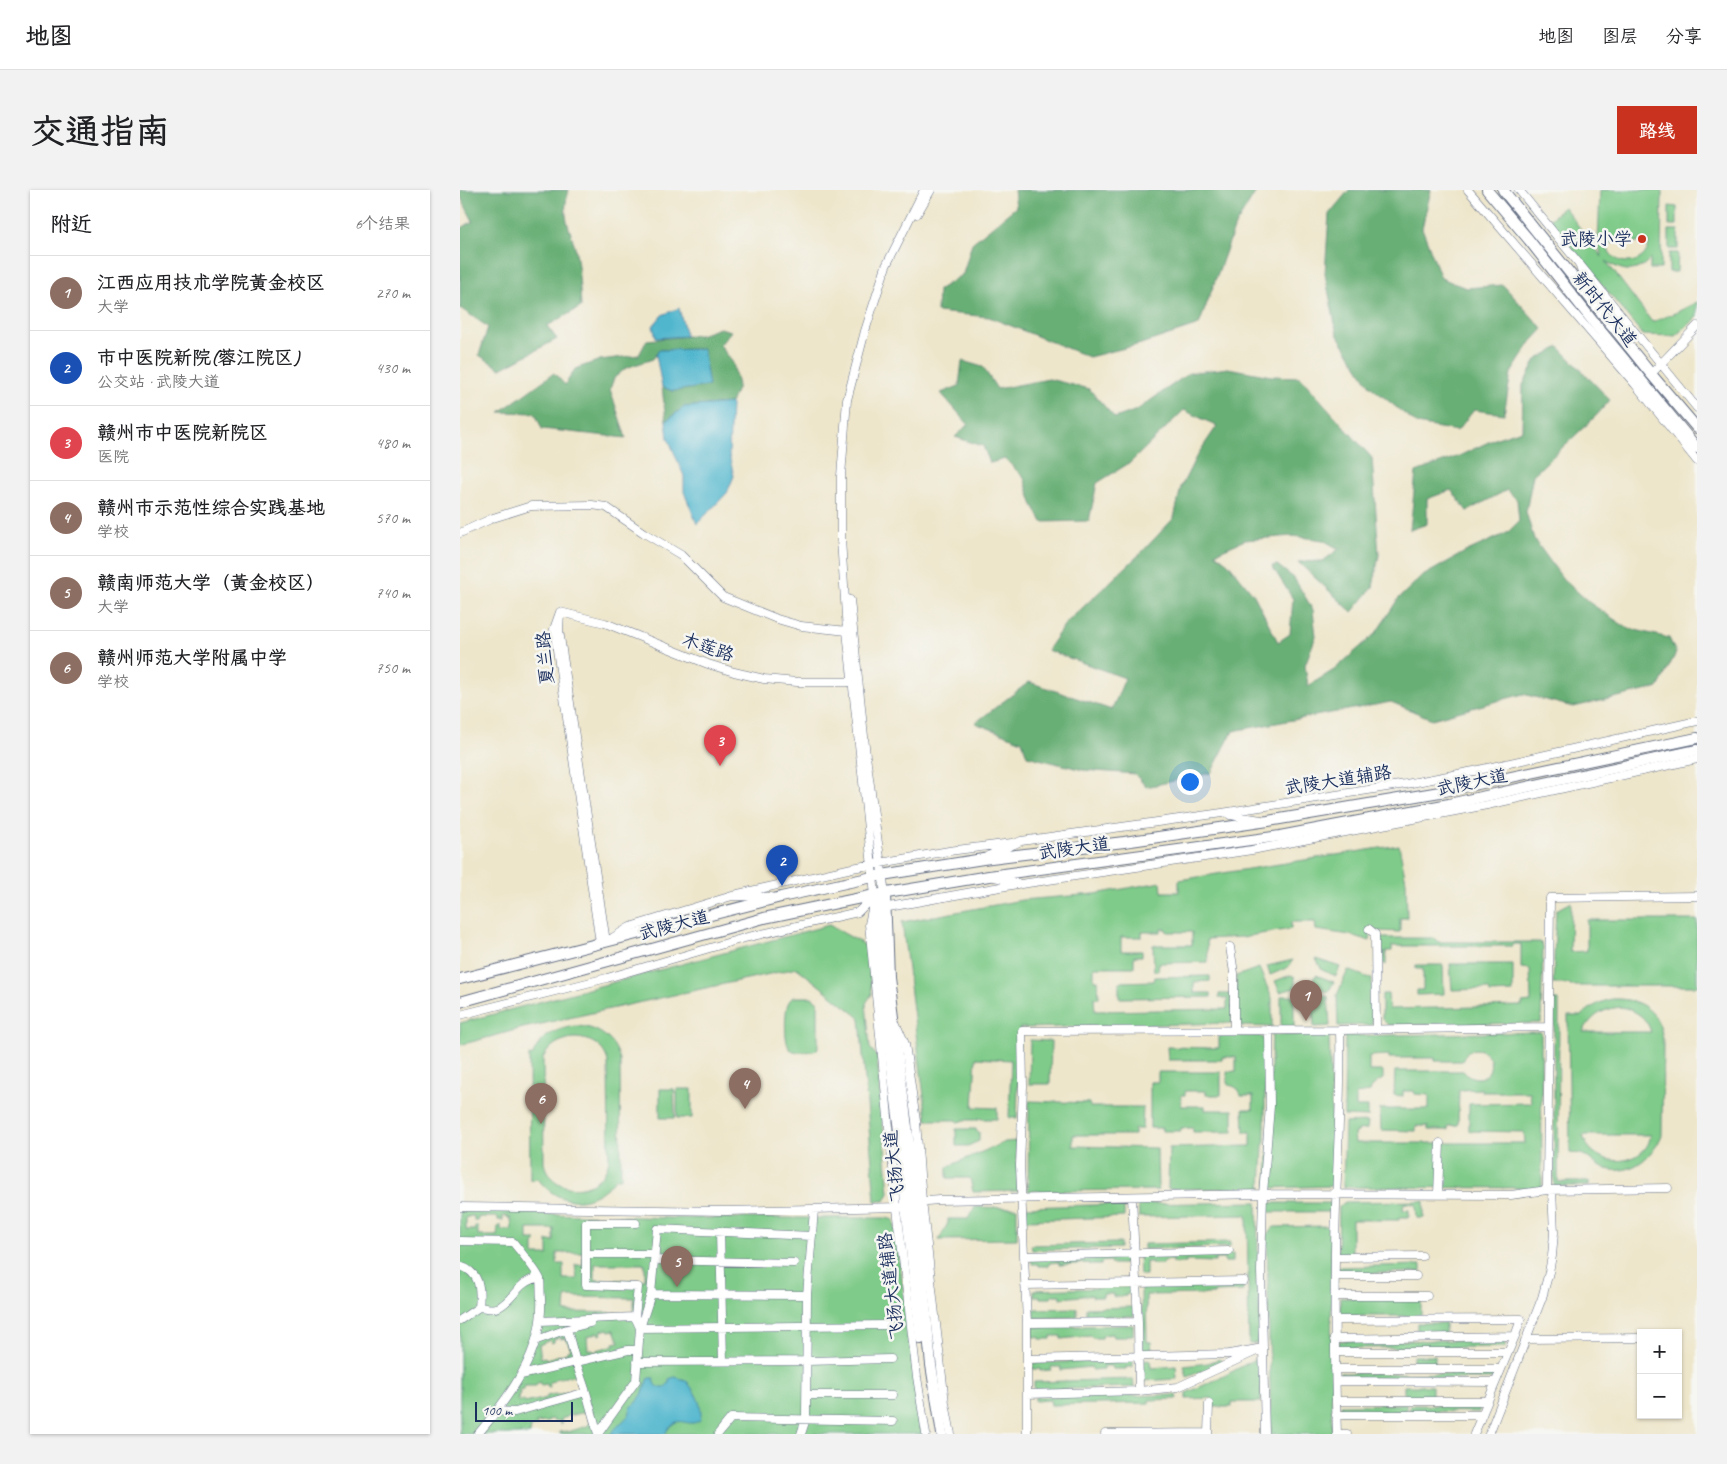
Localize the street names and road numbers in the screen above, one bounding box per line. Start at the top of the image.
street label: 新时代大道 [1568,267,1642,351]
street label: 木莲路 [679,628,737,666]
street label: 夏兰路 [532,630,558,686]
street label: 武陵大道辅路 [1283,761,1393,799]
street label: 武陵大道 [1434,764,1510,800]
street label: 武陵大道 [1037,832,1111,864]
street label: 武陵大道 [636,905,712,945]
street label: 飞扬大道 [879,1129,909,1203]
street label: 飞扬大道辅路 [874,1231,908,1341]

